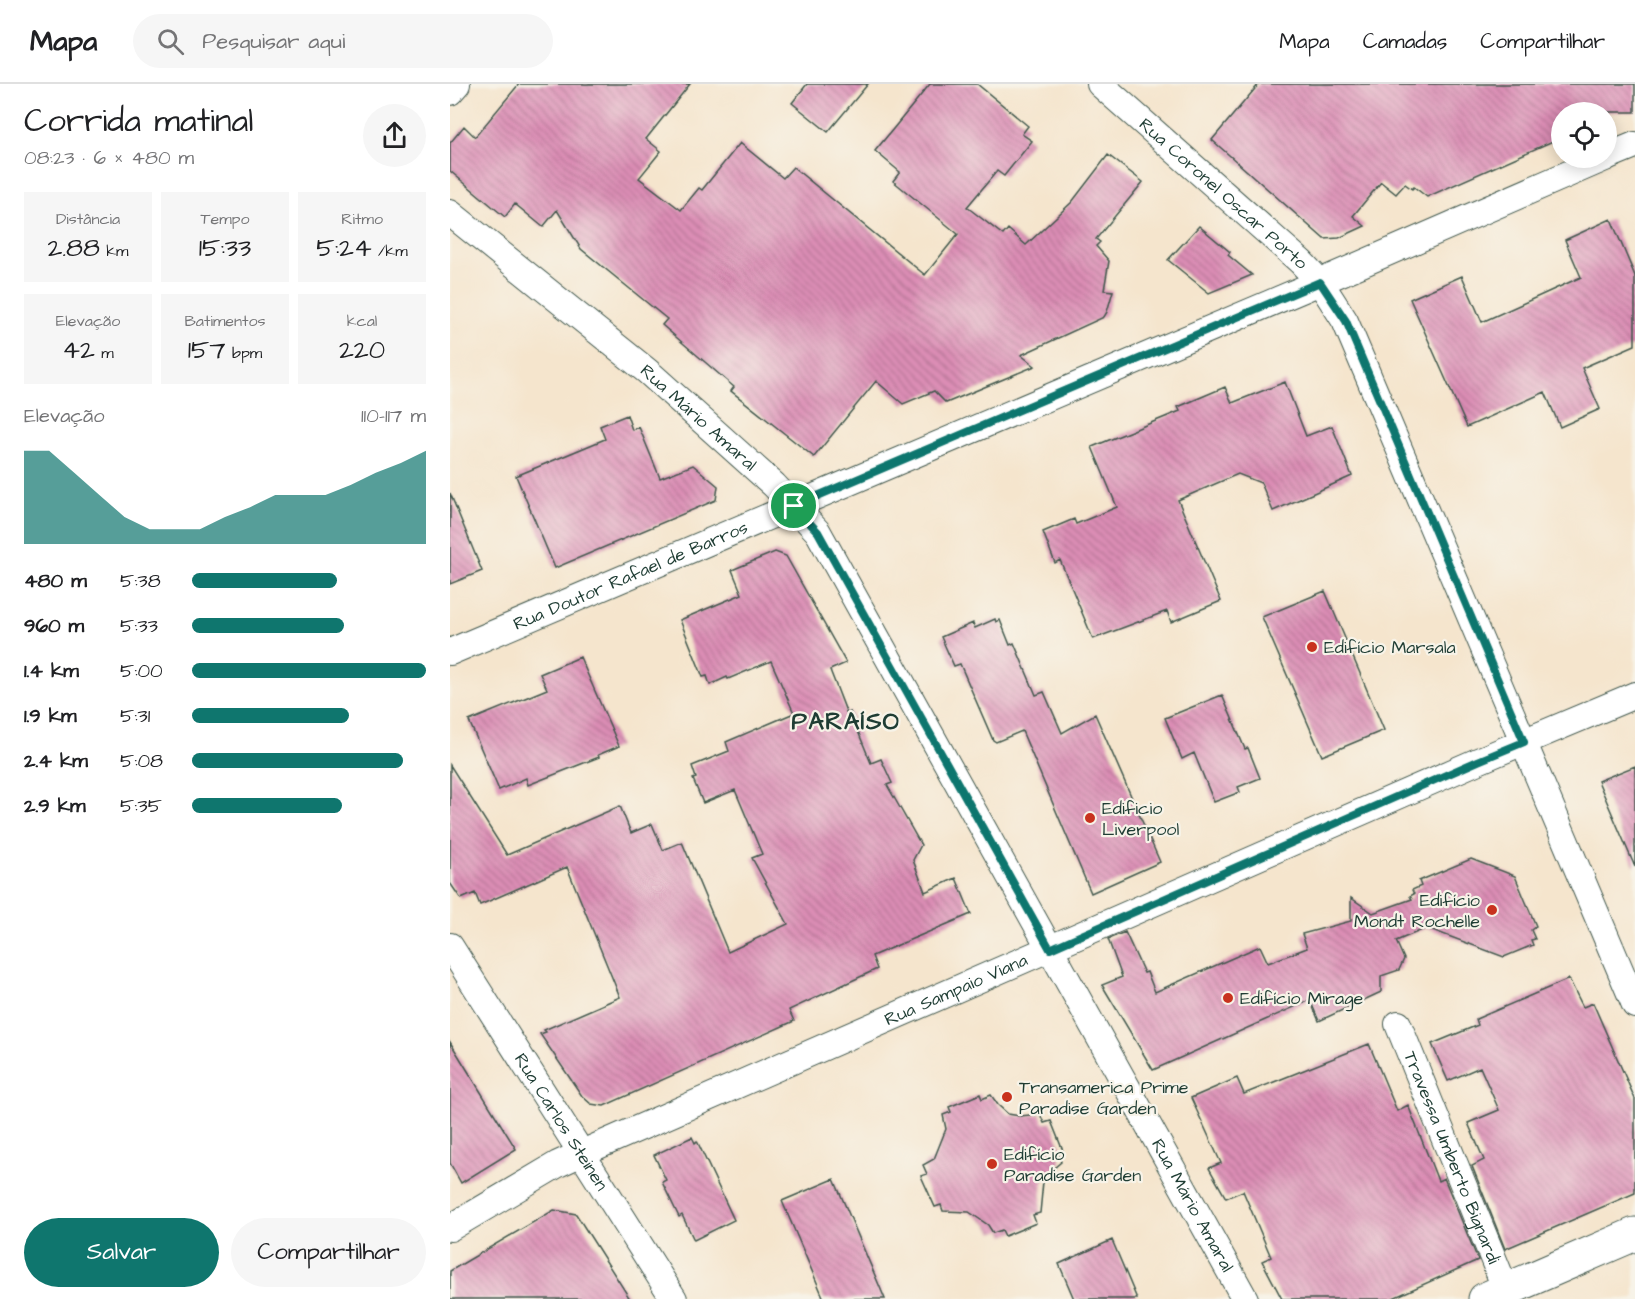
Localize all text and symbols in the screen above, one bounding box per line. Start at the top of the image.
search box [133,14,553,68]
text: Mapa [30,22,97,61]
icon: search [154,25,187,58]
text: Pesquisar aqui [202,26,345,57]
text: Mapa [1279,27,1330,56]
text: Camadas [1363,27,1447,56]
text: Compartilhar [1480,27,1605,56]
text: Corrida matinal [24,98,254,144]
map controls [1551,102,1617,168]
button: locate [1551,102,1617,168]
button: share [363,104,426,167]
street label: Rua Coronel Oscar Porto [1133,112,1313,275]
text: 08:23 · 6 × 480 m [24,144,194,172]
text: Distância [56,208,120,230]
text: Tempo [201,208,249,230]
text: Ritmo [341,208,383,230]
text: 2.88 [48,230,100,266]
text: 15:33 [199,230,251,266]
text: 5:24 [316,230,372,266]
text: km [100,240,128,262]
text: /km [372,240,408,262]
text: Elevação [56,310,120,332]
text: Batimentos [184,310,266,332]
text: kcal [347,310,377,332]
text: 42 [62,332,95,368]
text: 157 [188,332,225,368]
text: 220 [339,332,385,368]
text: m [95,342,114,364]
text: bpm [225,342,262,364]
street label: Rua Mário Amaral [635,359,762,477]
text: Elevação [24,402,104,430]
text: 110–117 m [361,402,426,430]
pin [768,480,819,531]
icon: arrive [777,489,810,522]
street label: Rua Doutor Rafael de Barros [509,515,752,637]
text: 480 m [24,567,87,595]
text: 5:38 [120,567,161,595]
text: 960 m [24,612,84,640]
text: 5:33 [120,612,158,640]
place label: Edifício Marsala [1324,635,1456,660]
marker: Edifício Marsala [1305,640,1319,654]
text: 1.4 km [24,657,79,685]
text: 5:00 [120,657,163,685]
text: 1.9 km [24,702,77,730]
text: 5:31 [120,702,150,730]
district label: PARAÍSO [792,705,900,739]
text: 2.4 km [24,747,88,775]
text: 5:08 [120,747,163,775]
text: 2.9 km [24,792,86,820]
text: 5:35 [120,792,162,820]
place label: Edificio Liverpool [1102,796,1179,842]
marker: Edificio Liverpool [1083,811,1097,825]
place label: Edifício Mondt Rochelle [1354,888,1480,934]
marker: Edifício Mondt Rochelle [1485,903,1499,917]
street label: Rua Sampaio Viana [881,948,1032,1032]
place label: Edifício Mirage [1240,986,1363,1012]
marker: Edifício Mirage [1221,991,1235,1005]
street label: Rua Carlos Steinen [508,1048,614,1196]
street label: Travessa Umberto Bignardi [1397,1048,1506,1268]
place label: Transamerica Prime Paradise Garden [1019,1075,1189,1121]
marker: Transamerica Prime Paradise Garden [1000,1090,1014,1104]
street label: Rua Mário Amaral [1145,1134,1240,1277]
place label: Edifício Paradise Garden [1004,1142,1141,1188]
marker: Edifício Paradise Garden [985,1157,999,1171]
button: Salvar [24,1218,219,1287]
button: Compartilhar [231,1218,426,1287]

